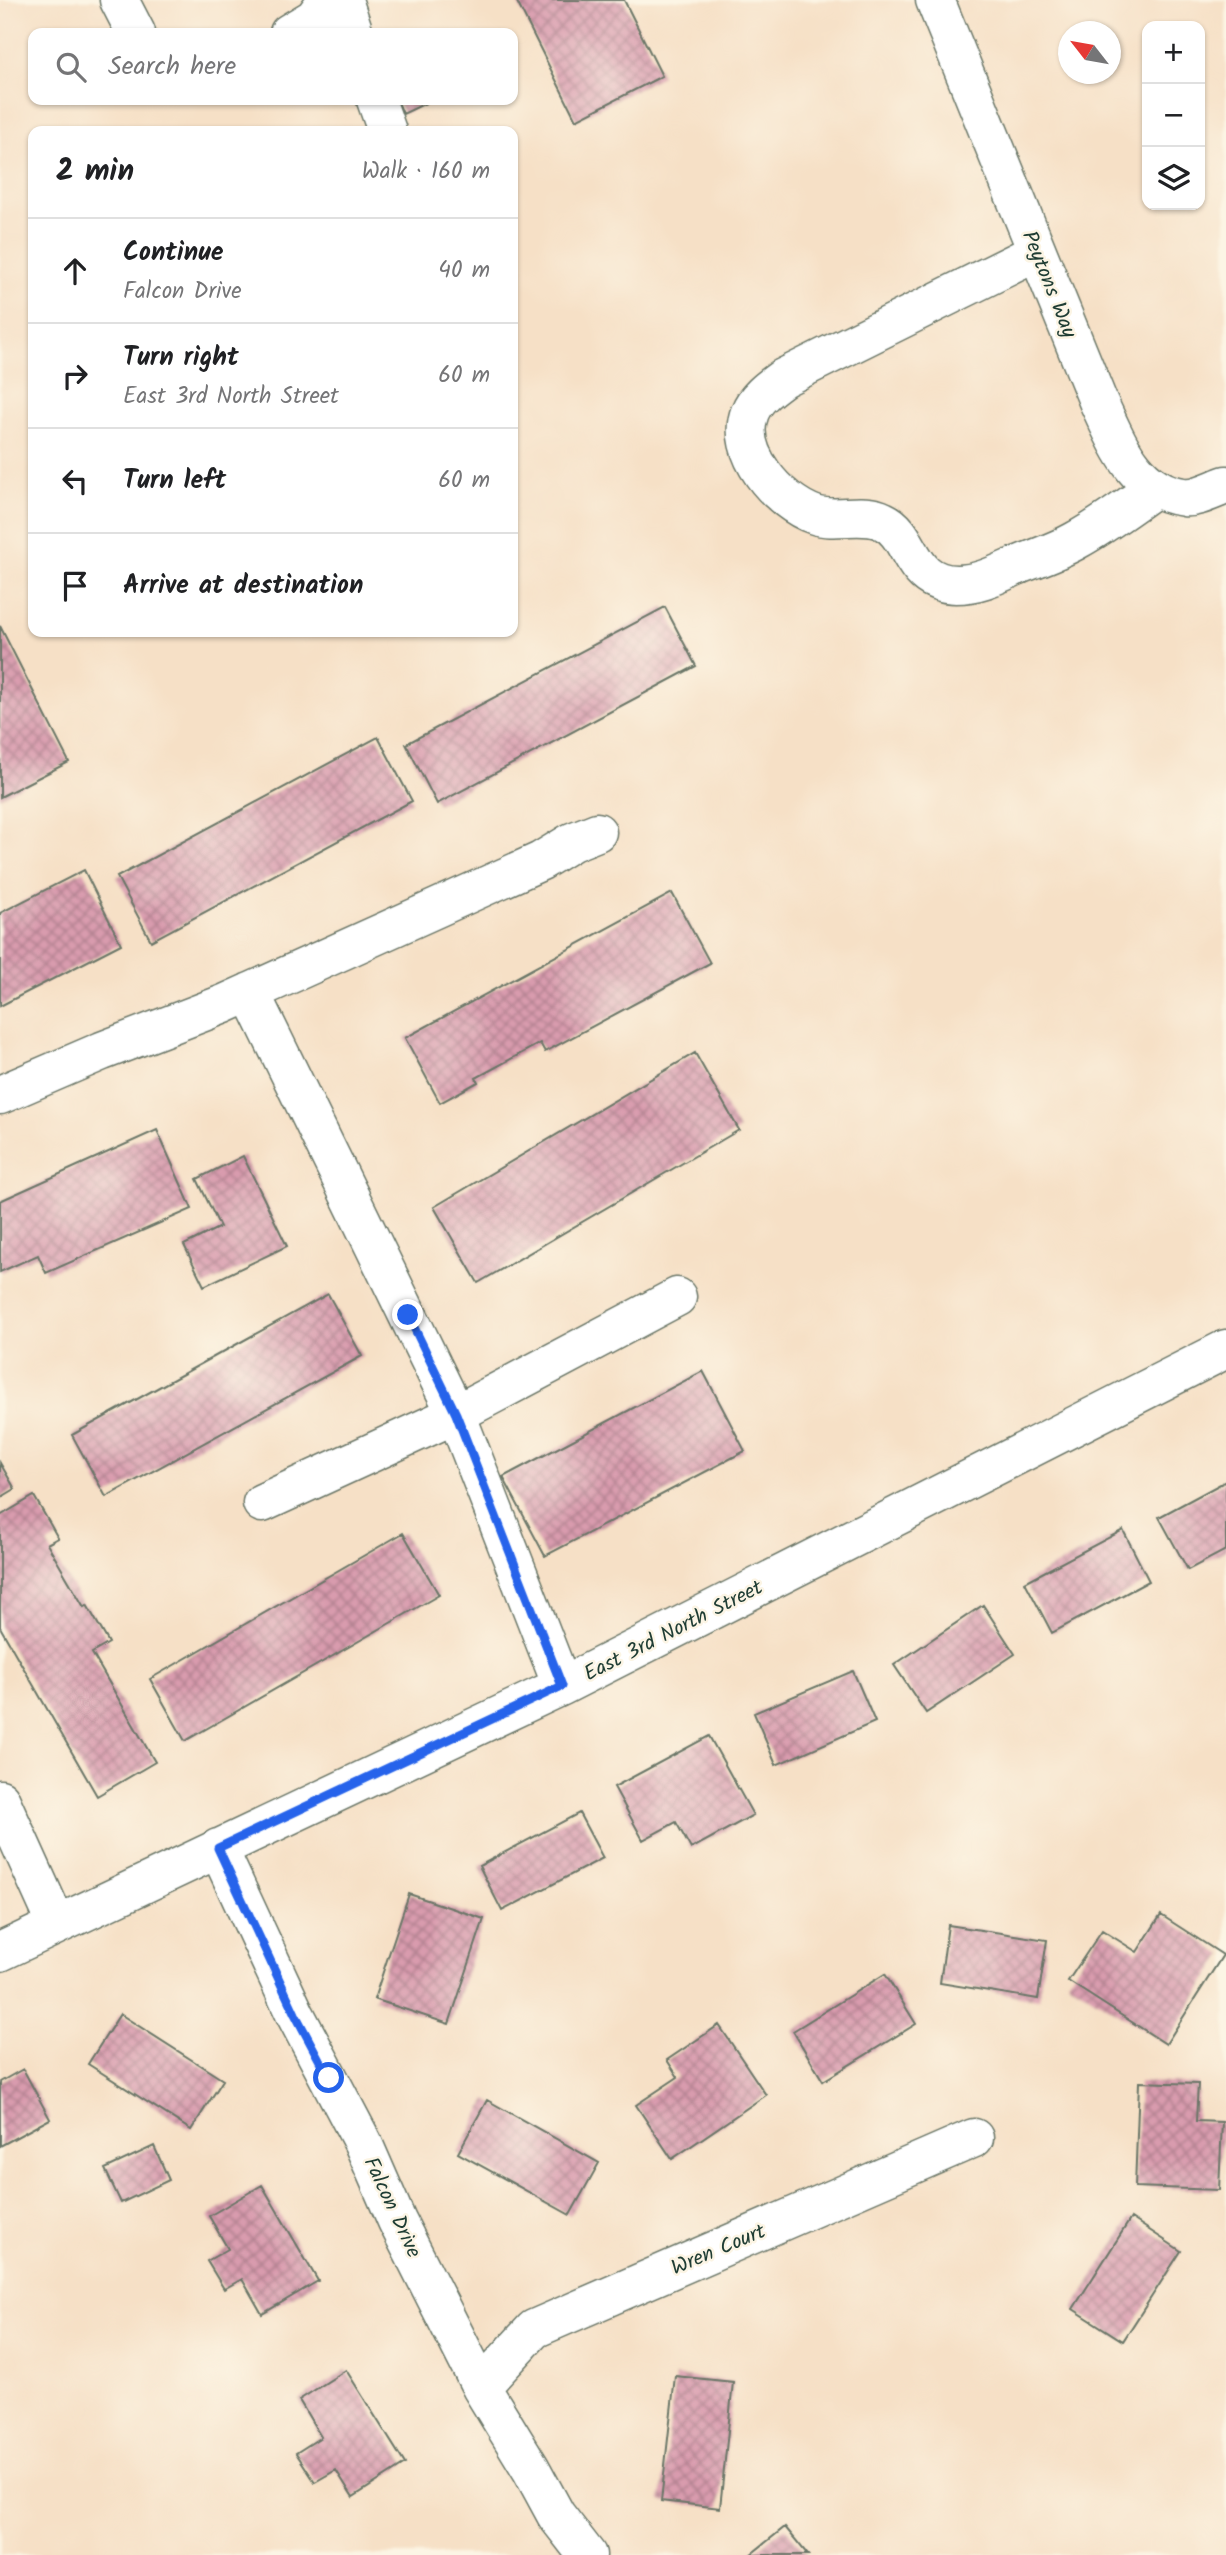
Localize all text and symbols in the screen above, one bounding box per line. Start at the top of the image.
north arrow [1058,21,1121,84]
map controls [1142,21,1205,210]
button: + [1142,21,1205,84]
search box [28,28,518,105]
text: Search here [108,46,236,88]
icon: search [52,48,90,86]
button: − [1142,84,1205,147]
button: layers [1142,147,1205,210]
text: 2 min [56,148,134,196]
text: Walk · 160 m [362,154,490,190]
street label: Peytons Way [1012,226,1085,343]
text: Continue [123,232,224,274]
icon: ahead [56,252,94,290]
text: 40 m [438,253,490,289]
text: Falcon Drive [123,274,242,310]
text: Turn right [123,337,239,379]
icon: right [56,357,94,395]
text: 60 m [438,358,490,394]
text: East 3rd North Street [123,379,339,415]
text: Turn left [123,460,226,502]
icon: left [56,462,94,500]
text: 60 m [438,463,490,499]
text: Arrive at destination [123,565,363,607]
icon: arrive [56,567,94,605]
route end [392,1299,423,1330]
street label: East 3rd North Street [578,1571,770,1691]
route start [313,2062,344,2093]
street label: Falcon Drive [354,2152,430,2264]
street label: Wren Court [666,2215,772,2285]

